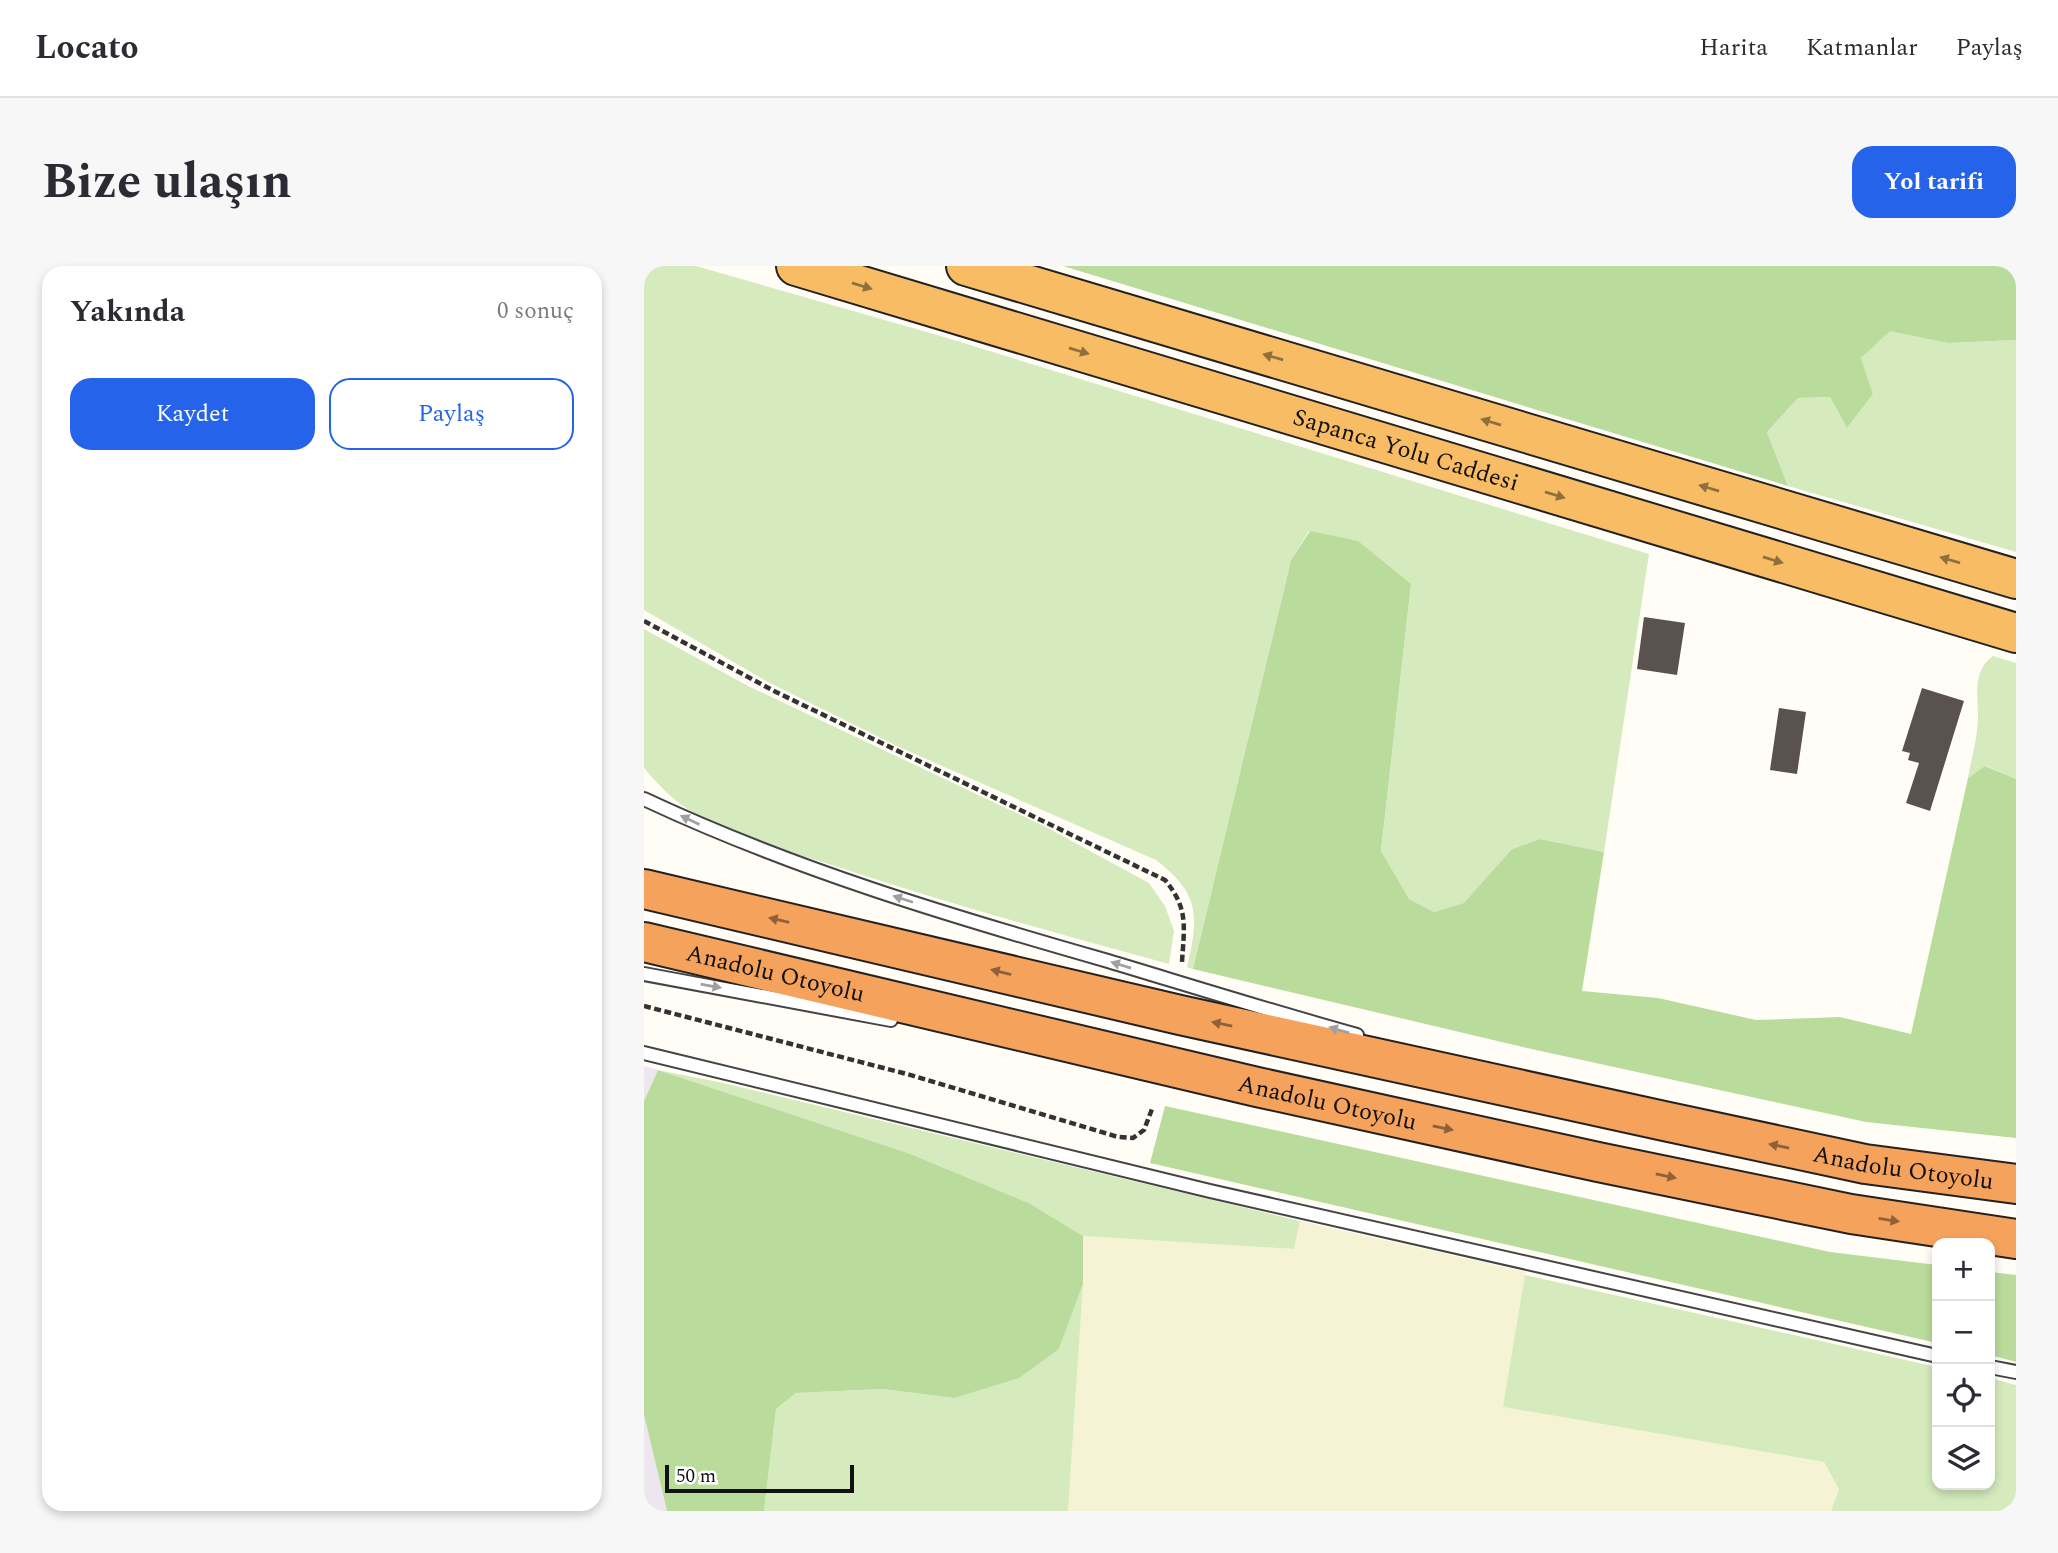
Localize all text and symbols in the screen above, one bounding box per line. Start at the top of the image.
text: Locato [35,23,139,73]
text: Harita [1700,30,1768,66]
text: Katmanlar [1806,30,1918,66]
text: Paylaş [1956,30,2023,66]
text: Bize ulaşın [42,145,292,220]
button: Yol tarifi [1852,146,2016,218]
one-way arrow [851,281,872,291]
text: Yakında [70,289,185,335]
text: 0 sonuç [497,294,574,329]
one-way arrow [1069,347,1090,357]
one-way arrow [1262,352,1283,362]
button: Kaydet [70,378,315,450]
button: Paylaş [329,378,574,450]
street label: Sapanca Yolu Caddesi [1288,399,1523,501]
one-way arrow [1481,416,1502,427]
one-way arrow [1698,483,1719,493]
one-way arrow [1545,490,1566,500]
one-way arrow [1940,555,1961,565]
one-way arrow [1763,556,1784,566]
one-way arrow [680,815,700,826]
one-way arrow [892,893,913,904]
one-way arrow [768,914,790,925]
street label: Anadolu Otoyolu [682,936,868,1013]
one-way arrow [1110,960,1131,970]
one-way arrow [990,966,1012,977]
one-way arrow [700,981,722,992]
one-way arrow [1211,1019,1233,1030]
one-way arrow [1328,1024,1350,1035]
street label: Anadolu Otoyolu [1234,1066,1420,1141]
one-way arrow [1433,1123,1455,1134]
street label: Anadolu Otoyolu [1809,1136,1996,1200]
one-way arrow [1768,1141,1790,1152]
one-way arrow [1655,1171,1677,1182]
one-way arrow [1878,1215,1900,1226]
map controls [1932,1238,1995,1490]
button: + [1932,1238,1995,1301]
button: − [1932,1301,1995,1364]
button: locate [1932,1364,1995,1427]
button: layers [1932,1427,1995,1490]
scale bar [665,1462,854,1494]
text: 50 m [676,1462,716,1491]

